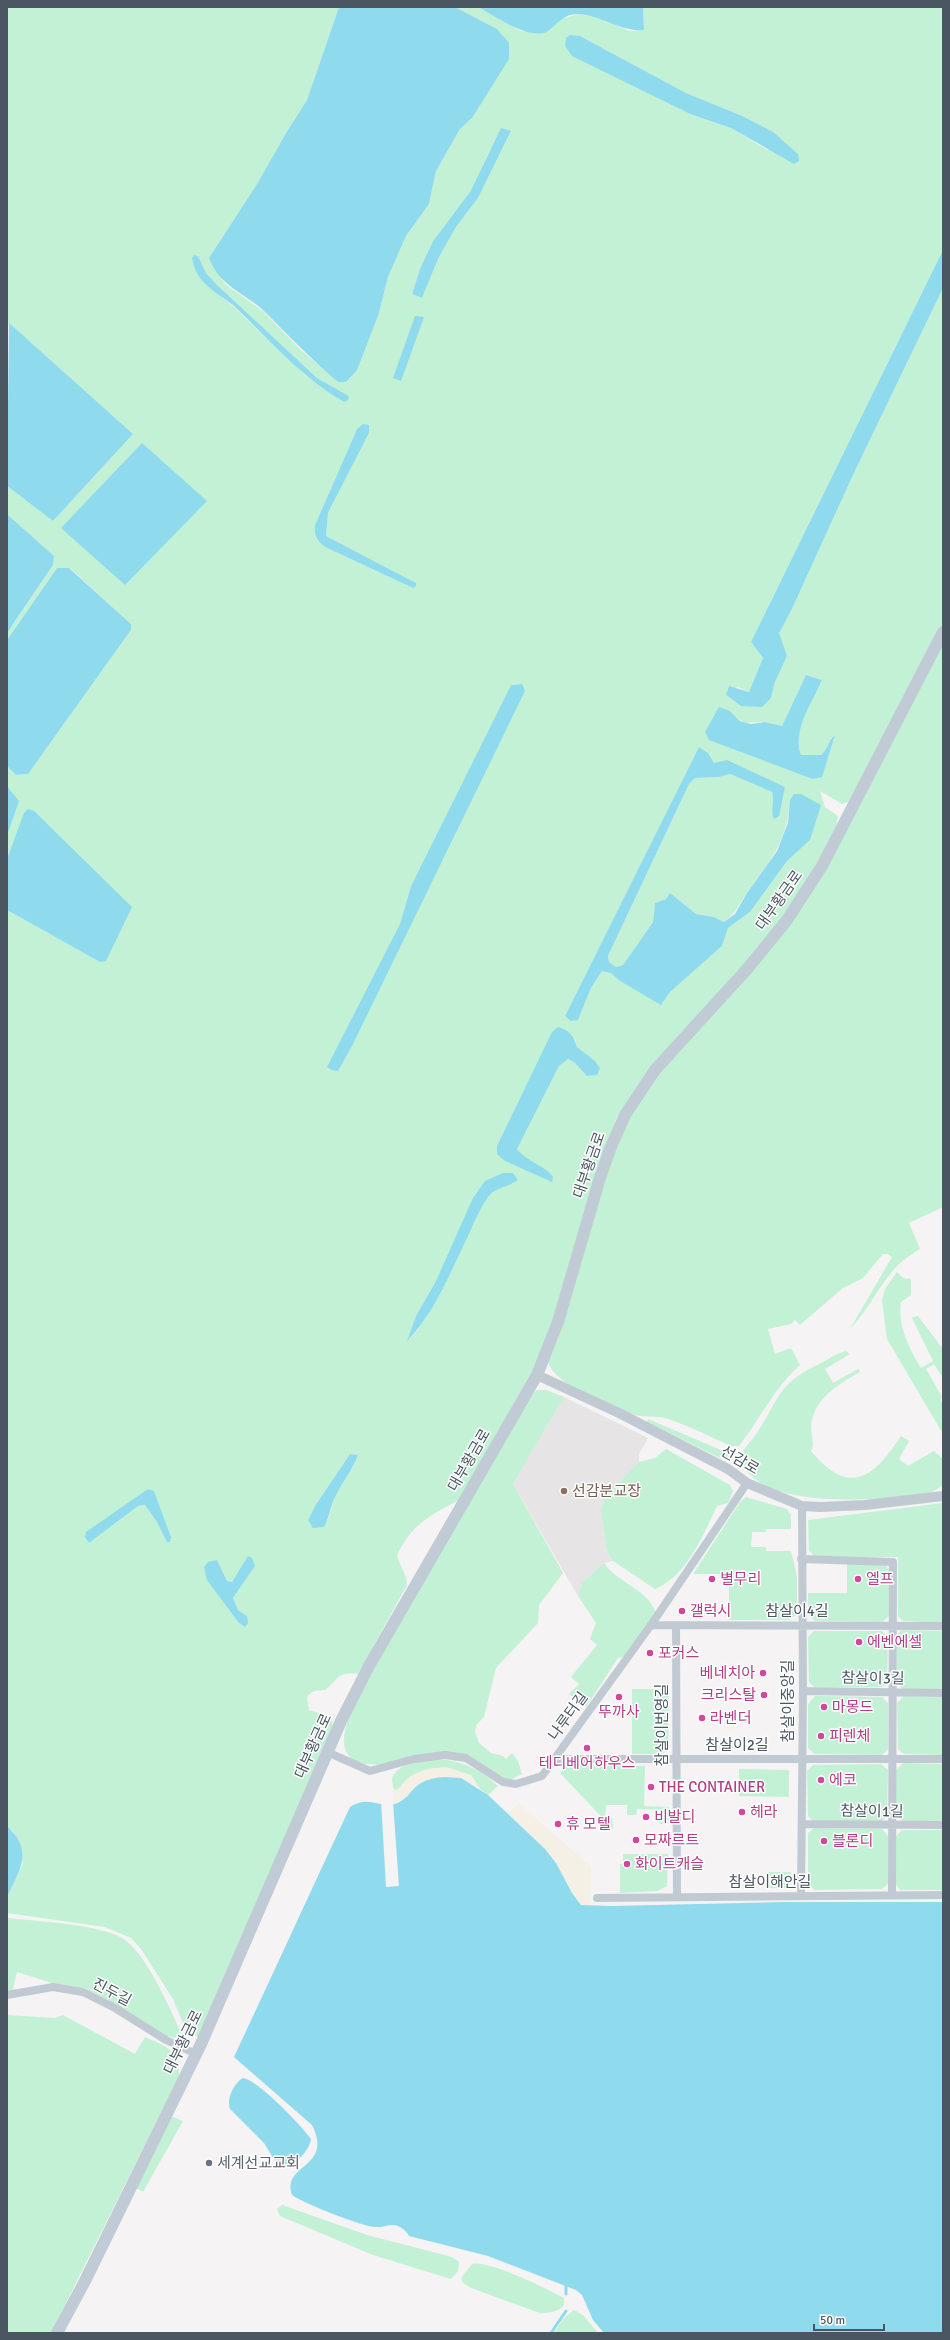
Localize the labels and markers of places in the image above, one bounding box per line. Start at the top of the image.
place label: 선감분교장 [572,1482,641,1500]
marker: 선감분교장 [559,1486,569,1496]
place label: 별무리 [720,1570,761,1588]
place label: 엘프 [866,1570,894,1588]
marker: 별무리 [707,1574,717,1584]
marker: 엘프 [853,1574,863,1584]
place label: 갤럭시 [690,1602,731,1620]
marker: 갤럭시 [677,1606,687,1616]
place label: 에벤에셀 [867,1633,922,1651]
marker: 에벤에셀 [854,1637,864,1647]
place label: 포커스 [658,1644,700,1662]
marker: 포커스 [645,1648,655,1658]
place label: 베네치아 [700,1664,755,1682]
marker: 베네치아 [758,1668,768,1678]
place label: 크리스탈 [701,1686,756,1704]
marker: 크리스탈 [759,1690,769,1700]
marker: 뚜까사 [614,1692,624,1702]
place label: 마몽드 [832,1698,874,1716]
marker: 마몽드 [819,1702,829,1712]
place label: 뚜까사 [598,1703,640,1721]
place label: 라벤더 [710,1709,751,1727]
marker: 라벤더 [697,1713,707,1723]
place label: 피렌체 [829,1727,870,1745]
marker: 피렌체 [816,1731,826,1741]
marker: 테디베어하우스 [582,1743,592,1753]
place label: 테디베어하우스 [539,1754,635,1772]
place label: 에코 [829,1771,857,1789]
marker: 에코 [816,1775,826,1785]
place label: THE CONTAINER [659,1778,765,1796]
marker: THE CONTAINER [646,1782,656,1792]
place label: 헤라 [750,1803,778,1821]
marker: 헤라 [737,1807,747,1817]
place label: 비발디 [654,1808,695,1826]
marker: 비발디 [641,1812,651,1822]
place label: 휴 모텔 [566,1815,611,1833]
marker: 휴 모텔 [553,1819,563,1829]
place label: 모짜르트 [644,1831,699,1849]
place label: 블론디 [832,1832,873,1850]
marker: 모짜르트 [631,1835,641,1845]
marker: 블론디 [819,1836,829,1846]
place label: 화이트캐슬 [635,1855,704,1873]
marker: 화이트캐슬 [622,1859,632,1869]
place label: 세계선교교회 [217,2154,300,2172]
marker: 세계선교교회 [204,2158,214,2168]

